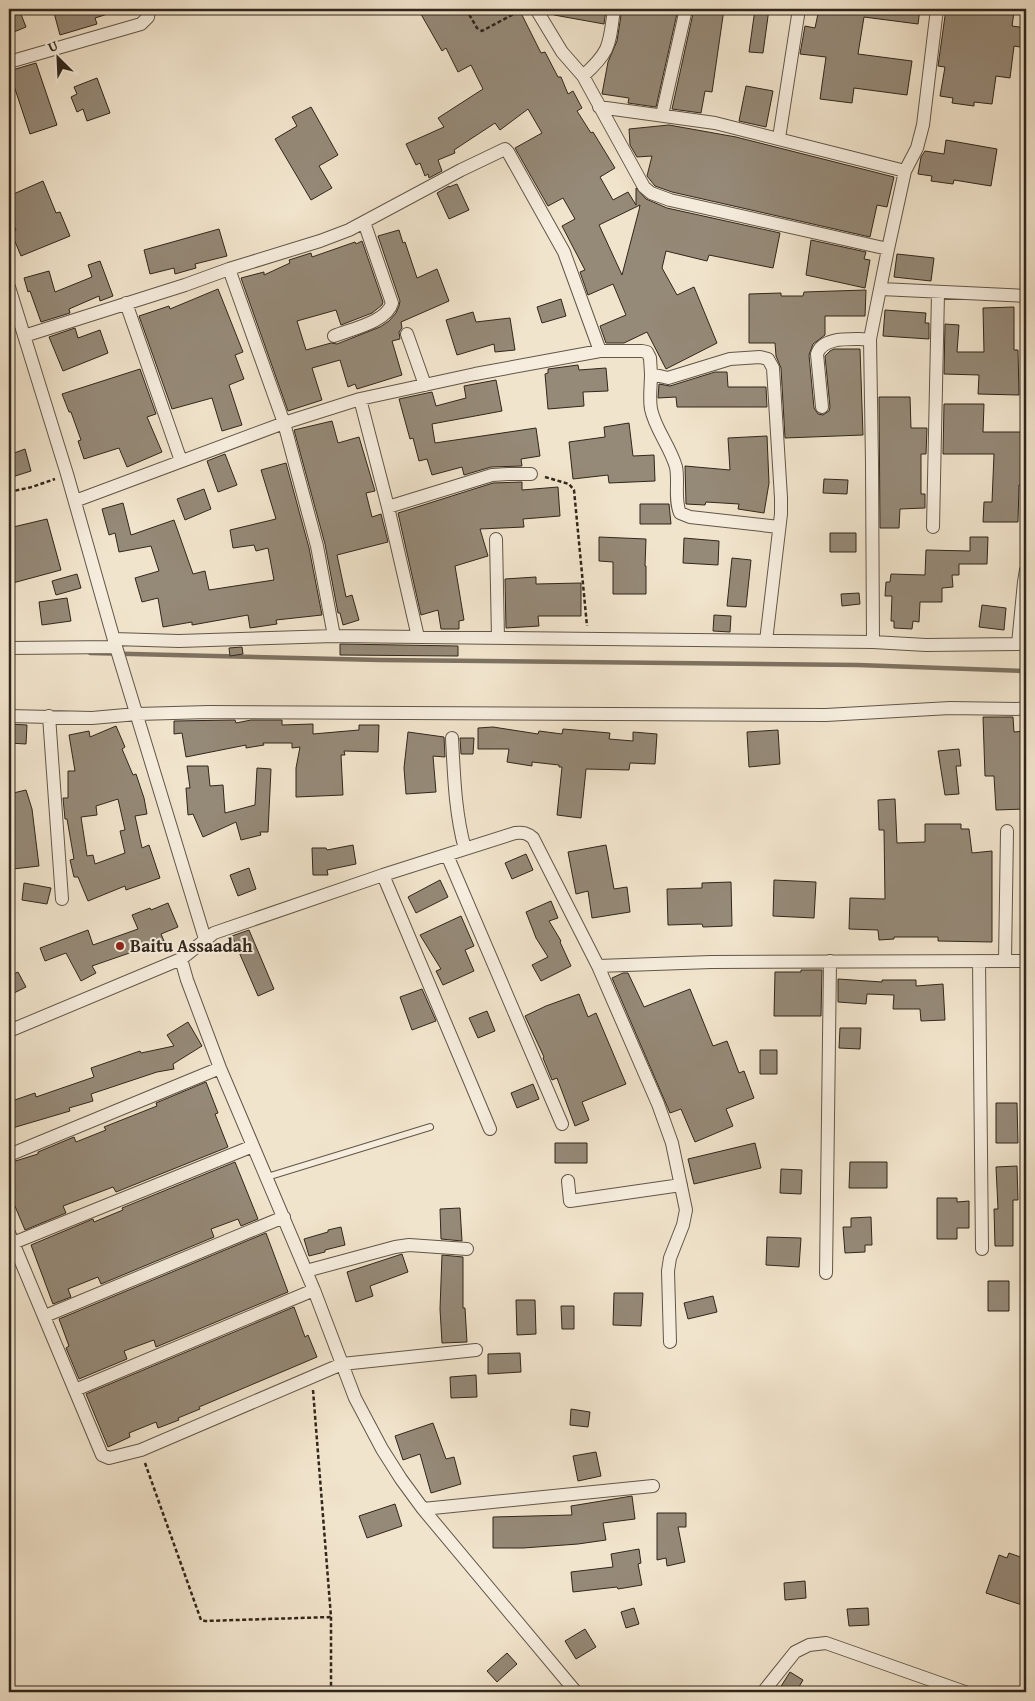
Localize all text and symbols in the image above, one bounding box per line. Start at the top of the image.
north arrow [32,32,82,82]
text: U [44,35,62,57]
place label: Baitu Assaadah [130,932,253,959]
marker: Baitu Assaadah [114,940,126,952]

